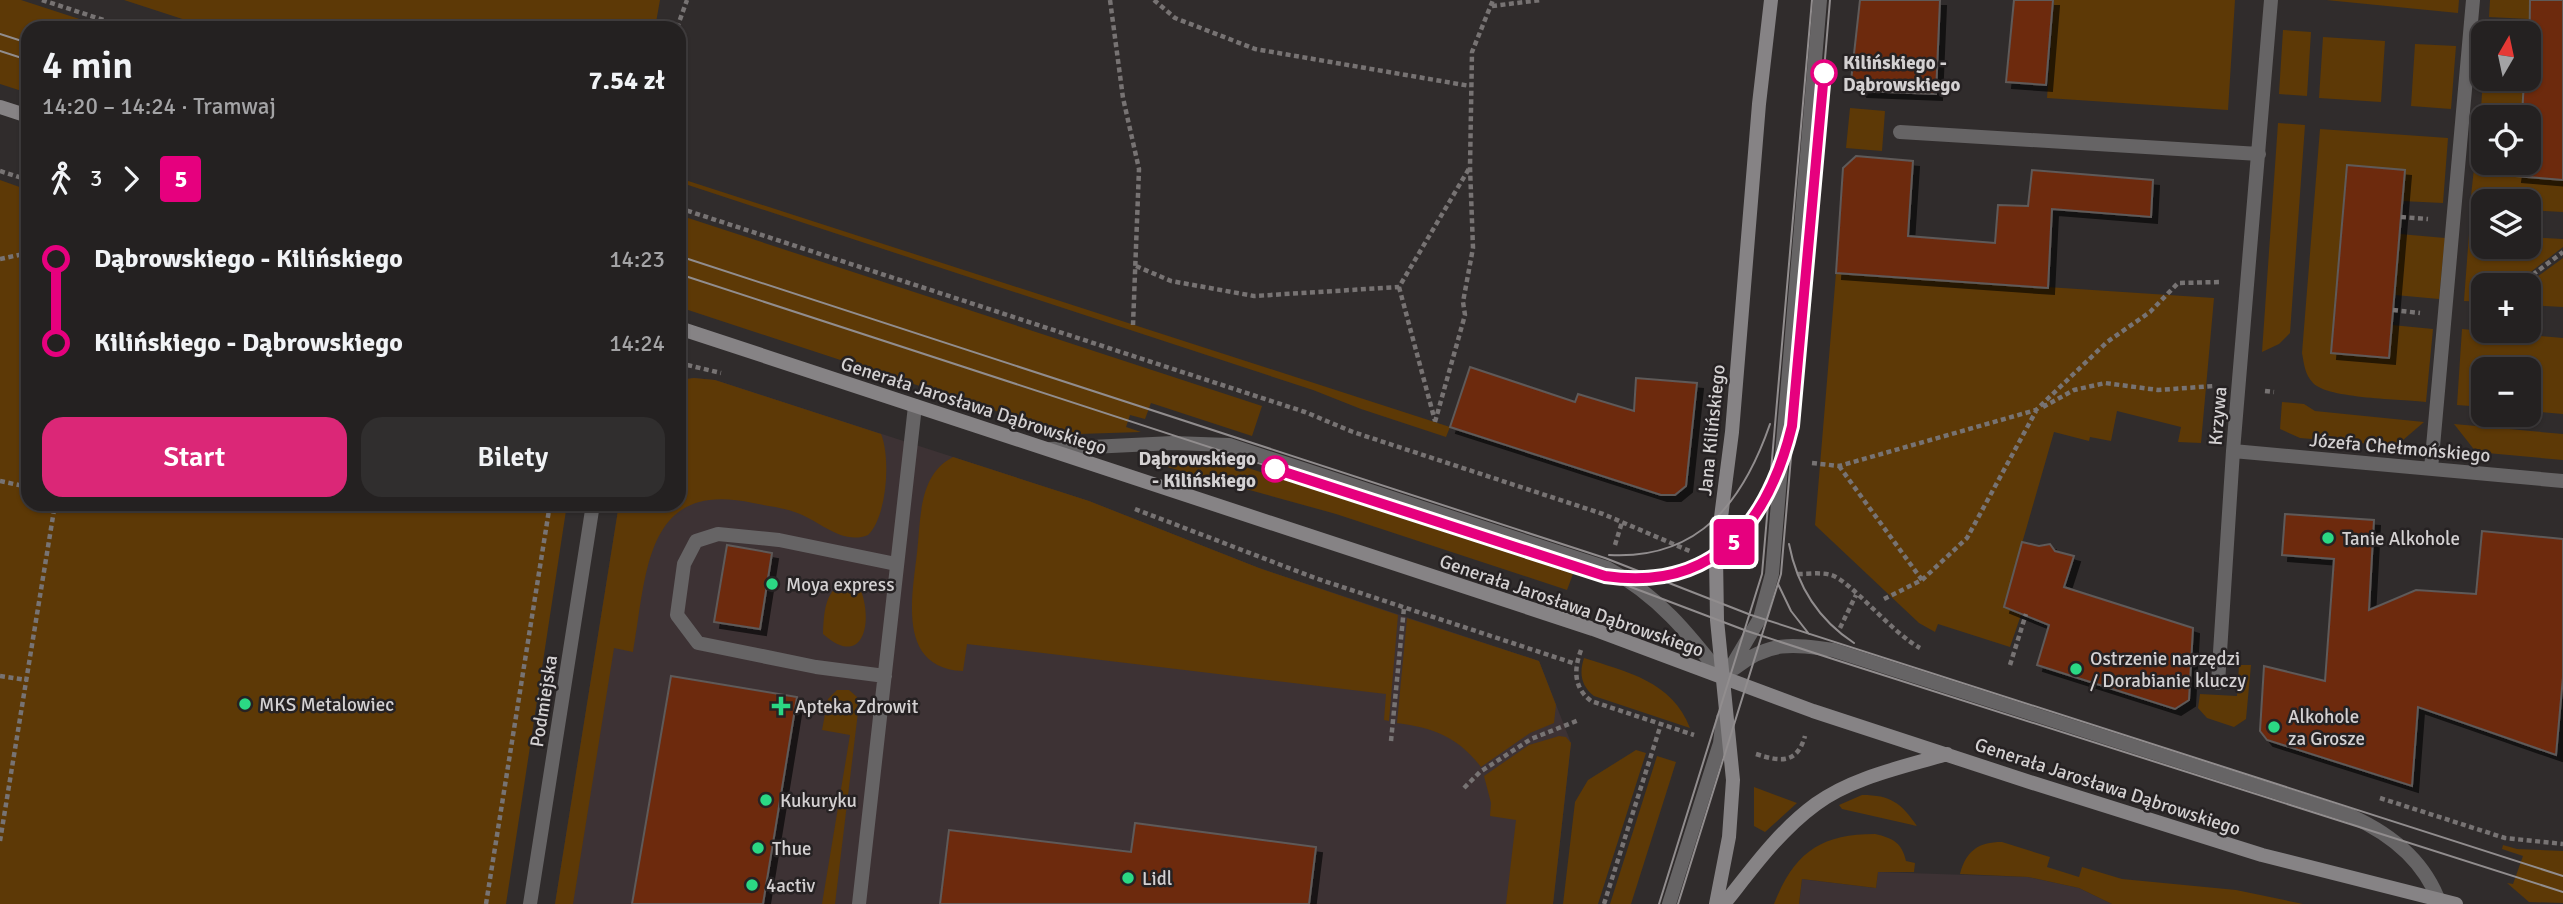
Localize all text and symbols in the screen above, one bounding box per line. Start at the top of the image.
north arrow [2471,21,2541,91]
map controls [2471,21,2541,427]
text: 4 min [42,42,133,89]
place label: Kilińskiego - Dąbrowskiego [1843,51,1961,97]
marker: Kilińskiego - Dąbrowskiego [1811,60,1837,86]
text: 7.54 zł [589,65,665,97]
text: 14:20 – 14:24 · Tramwaj [42,92,276,121]
button: locate [2471,105,2541,175]
icon: walk [42,160,80,198]
icon: forward [112,160,150,198]
text: 3 [90,164,102,193]
text: 5 [174,164,187,194]
button: layers [2471,189,2541,259]
text: Dąbrowskiego - Kilińskiego [94,243,403,275]
text: 14:23 [609,245,665,274]
button: + [2471,273,2541,343]
text: Kilińskiego - Dąbrowskiego [94,327,403,359]
text: 14:24 [609,329,665,358]
street label: Generała Jarosława Dąbrowskiego [838,352,1110,460]
button: − [2471,357,2541,427]
street label: Jana Kilińskiego [1693,363,1731,497]
street label: Krzywa [2203,386,2233,447]
button: Start [42,417,347,497]
button: Bilety [361,417,665,497]
street label: Józefa Chełmońskiego [2309,428,2491,468]
place label: Dąbrowskiego - Kilińskiego [1139,447,1256,493]
marker: Dąbrowskiego - Kilińskiego [1262,456,1288,482]
line badge: 5 [1711,519,1757,565]
text: 5 [1728,527,1740,557]
place label: Tanie Alkohole [2342,527,2460,551]
marker: Tanie Alkohole [2320,530,2336,546]
street label: Generała Jarosława Dąbrowskiego [1436,549,1707,663]
place label: Moya express [786,573,894,597]
marker: Moya express [764,576,780,592]
place label: Ostrzenie narzędzi / Dorabianie kluczy [2090,647,2246,693]
street label: Podmiejska [525,653,563,749]
marker: Ostrzenie narzędzi / Dorabianie kluczy [2068,661,2084,677]
place label: MKS Metalowiec [259,693,394,717]
place label: Apteka Zdrowit [795,695,919,719]
marker: MKS Metalowiec [237,696,253,712]
marker: Apteka Zdrowit [773,698,789,714]
place label: Alkohole za Grosze [2288,705,2365,751]
marker: Alkohole za Grosze [2266,719,2282,735]
street label: Generała Jarosława Dąbrowskiego [1972,733,2244,841]
place label: Kukuryku [780,789,857,813]
marker: Kukuryku [758,792,774,808]
place label: Thue [772,837,812,861]
marker: Thue [750,840,766,856]
place label: Lidl [1142,867,1172,891]
marker: Lidl [1120,870,1136,886]
place label: 4activ [766,874,816,898]
marker: 4activ [744,877,760,893]

